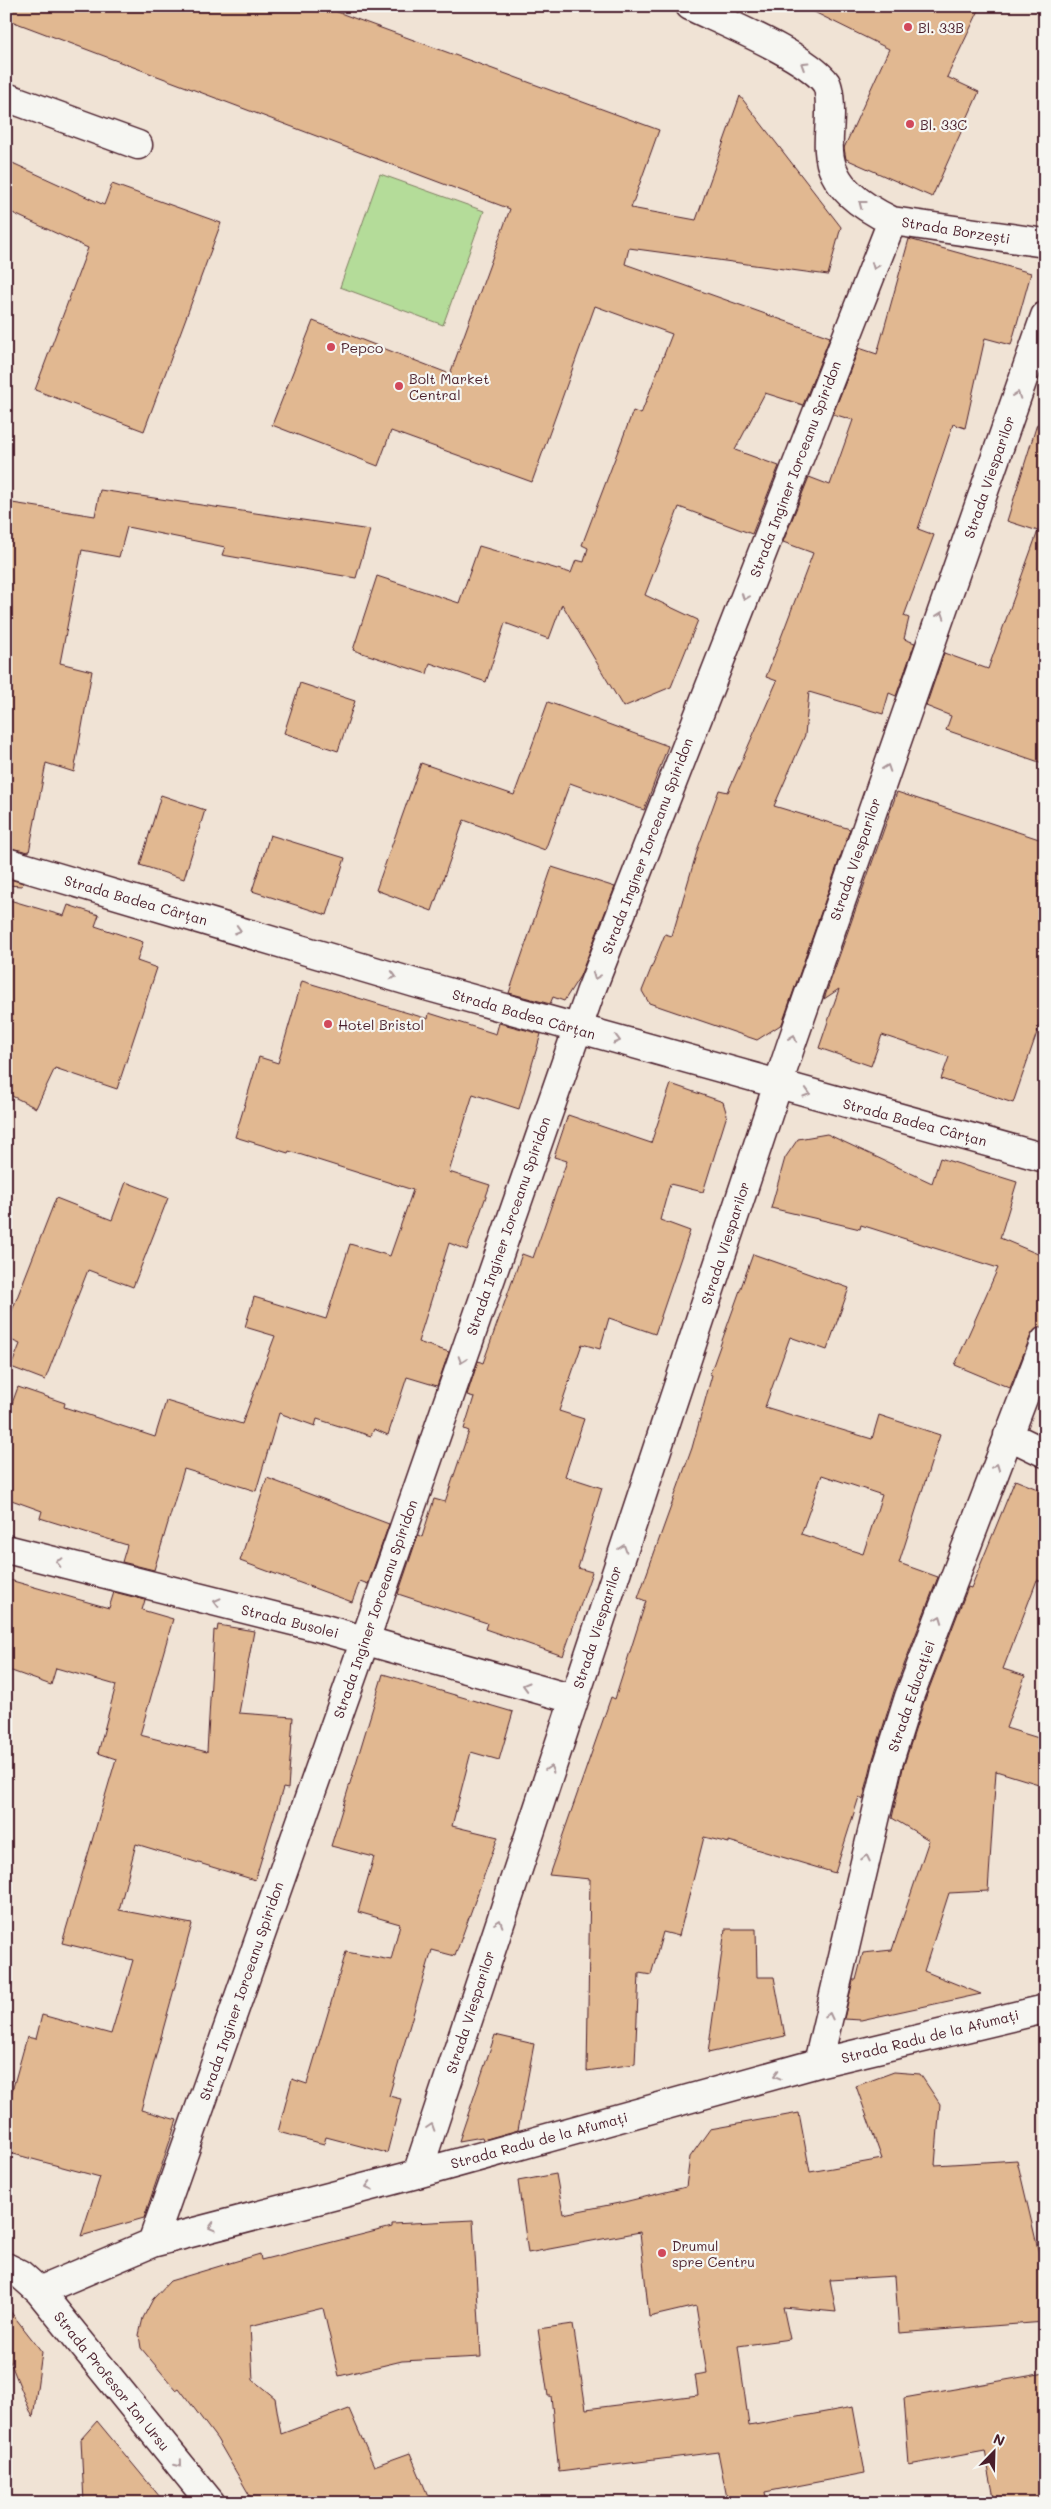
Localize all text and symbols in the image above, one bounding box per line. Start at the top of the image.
place label: Bl. 33B [918,18,964,37]
marker: Bl. 33B [902,21,914,33]
one-way arrow [801,61,810,71]
place label: Bl. 33C [920,115,967,134]
marker: Bl. 33C [904,118,916,130]
one-way arrow [859,202,868,210]
street label: Strada Borzești [900,212,1012,248]
one-way arrow [871,261,881,270]
place label: Pepco [341,338,383,357]
marker: Pepco [325,341,337,353]
street label: Strada Inginer Iorceanu Spiridon [745,358,845,580]
place label: Bolt Market Central [409,369,489,404]
marker: Bolt Market Central [393,380,405,392]
one-way arrow [1011,392,1021,400]
street label: Strada Viesparilor [959,413,1019,541]
one-way arrow [741,592,751,600]
one-way arrow [935,611,945,620]
street label: Strada Inginer Iorceanu Spiridon [597,735,697,957]
one-way arrow [881,765,891,773]
street label: Strada Viesparilor [825,795,885,923]
street label: Strada Badea Cârțan [62,870,210,930]
one-way arrow [233,925,241,935]
one-way arrow [389,971,397,981]
one-way arrow [592,971,603,980]
street label: Strada Badea Cârțan [450,984,598,1044]
place label: Hotel Bristol [338,1015,424,1034]
marker: Hotel Bristol [322,1018,334,1030]
one-way arrow [613,1034,621,1044]
one-way arrow [787,1034,797,1042]
one-way arrow [803,1087,811,1097]
street label: Strada Badea Cârțan [841,1094,989,1150]
street label: Strada Inginer Iorceanu Spiridon [462,1114,554,1338]
street label: Strada Viesparilor [696,1179,754,1307]
one-way arrow [457,1356,467,1364]
one-way arrow [990,1463,1000,1472]
street label: Strada Inginer Iorceanu Spiridon [329,1497,421,1721]
one-way arrow [617,1544,627,1553]
one-way arrow [56,1558,64,1568]
street label: Strada Viesparilor [568,1563,626,1691]
one-way arrow [213,1597,221,1608]
street label: Strada Busolei [239,1600,341,1642]
one-way arrow [933,1615,943,1624]
street label: Strada Educației [883,1638,939,1754]
one-way arrow [522,1681,530,1691]
one-way arrow [544,1765,554,1773]
one-way arrow [860,1853,871,1862]
street label: Strada Inginer Iorceanu Spiridon [195,1879,287,2103]
one-way arrow [493,1919,503,1928]
street label: Strada Viesparilor [441,1948,499,2076]
street label: Strada Radu de la Afumați [839,2005,1021,2067]
one-way arrow [823,2011,834,2020]
one-way arrow [773,2069,781,2079]
street label: Strada Radu de la Afumați [448,2107,630,2173]
one-way arrow [426,2123,436,2132]
one-way arrow [365,2180,374,2191]
one-way arrow [208,2221,217,2232]
place label: Drumul spre Centru [672,2236,755,2271]
marker: Drumul spre Centru [656,2247,668,2259]
street label: Strada Profesor Ion Ursu [50,2307,174,2455]
north arrow [968,2426,1018,2476]
text: N [991,2429,1008,2450]
one-way arrow [174,2459,183,2468]

